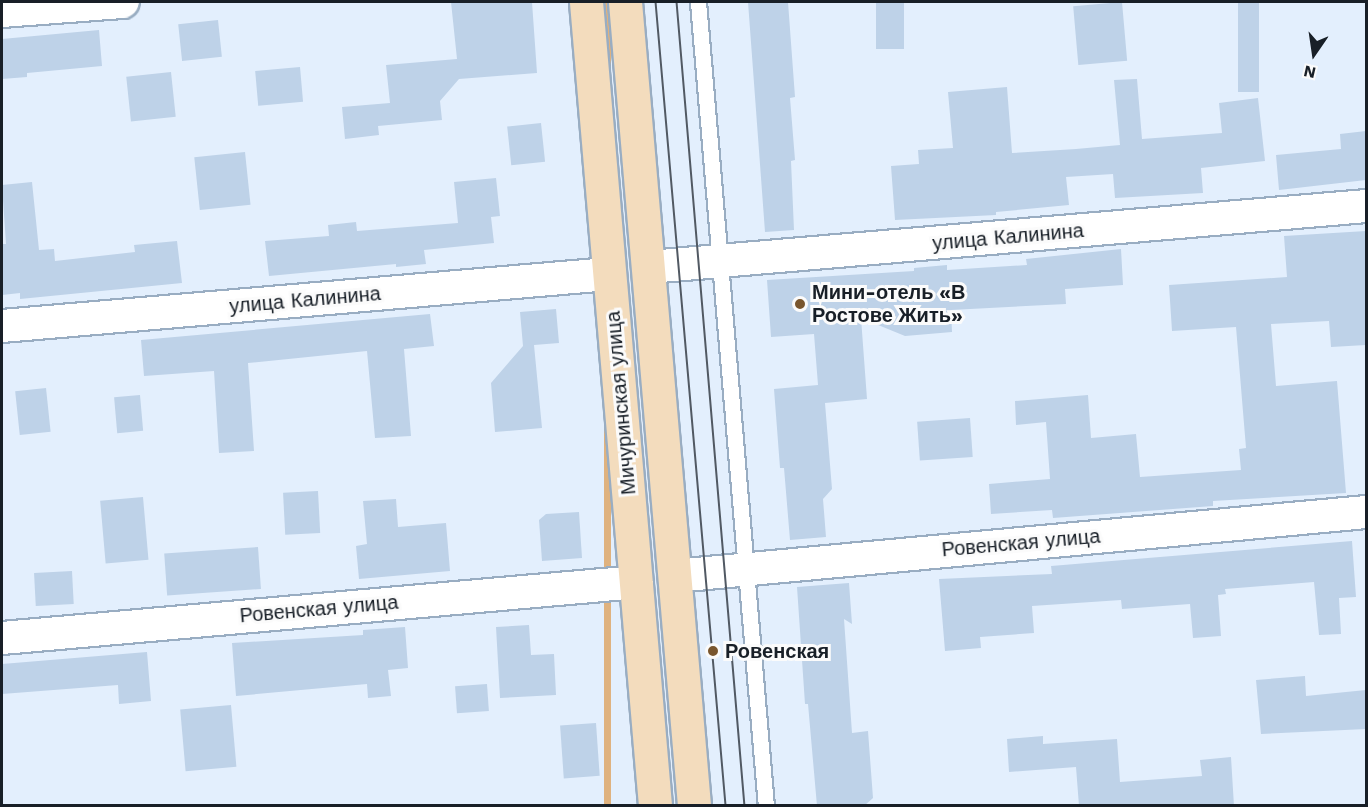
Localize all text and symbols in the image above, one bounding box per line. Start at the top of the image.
north arrow [1284,24,1344,84]
text: N [1302,61,1318,83]
street label: улица Калинина [931,218,1085,256]
place label: Мини-отель «В Ростове Жить» [812,280,965,327]
street label: улица Калинина [228,281,382,319]
marker: Мини-отель «В Ростове Жить» [793,297,807,311]
street label: Мичуринская улица [601,310,641,496]
street label: Ровенская улица [941,524,1101,562]
street label: Ровенская улица [239,590,399,628]
place label: Ровенская [725,639,829,663]
marker: Ровенская [706,644,720,658]

